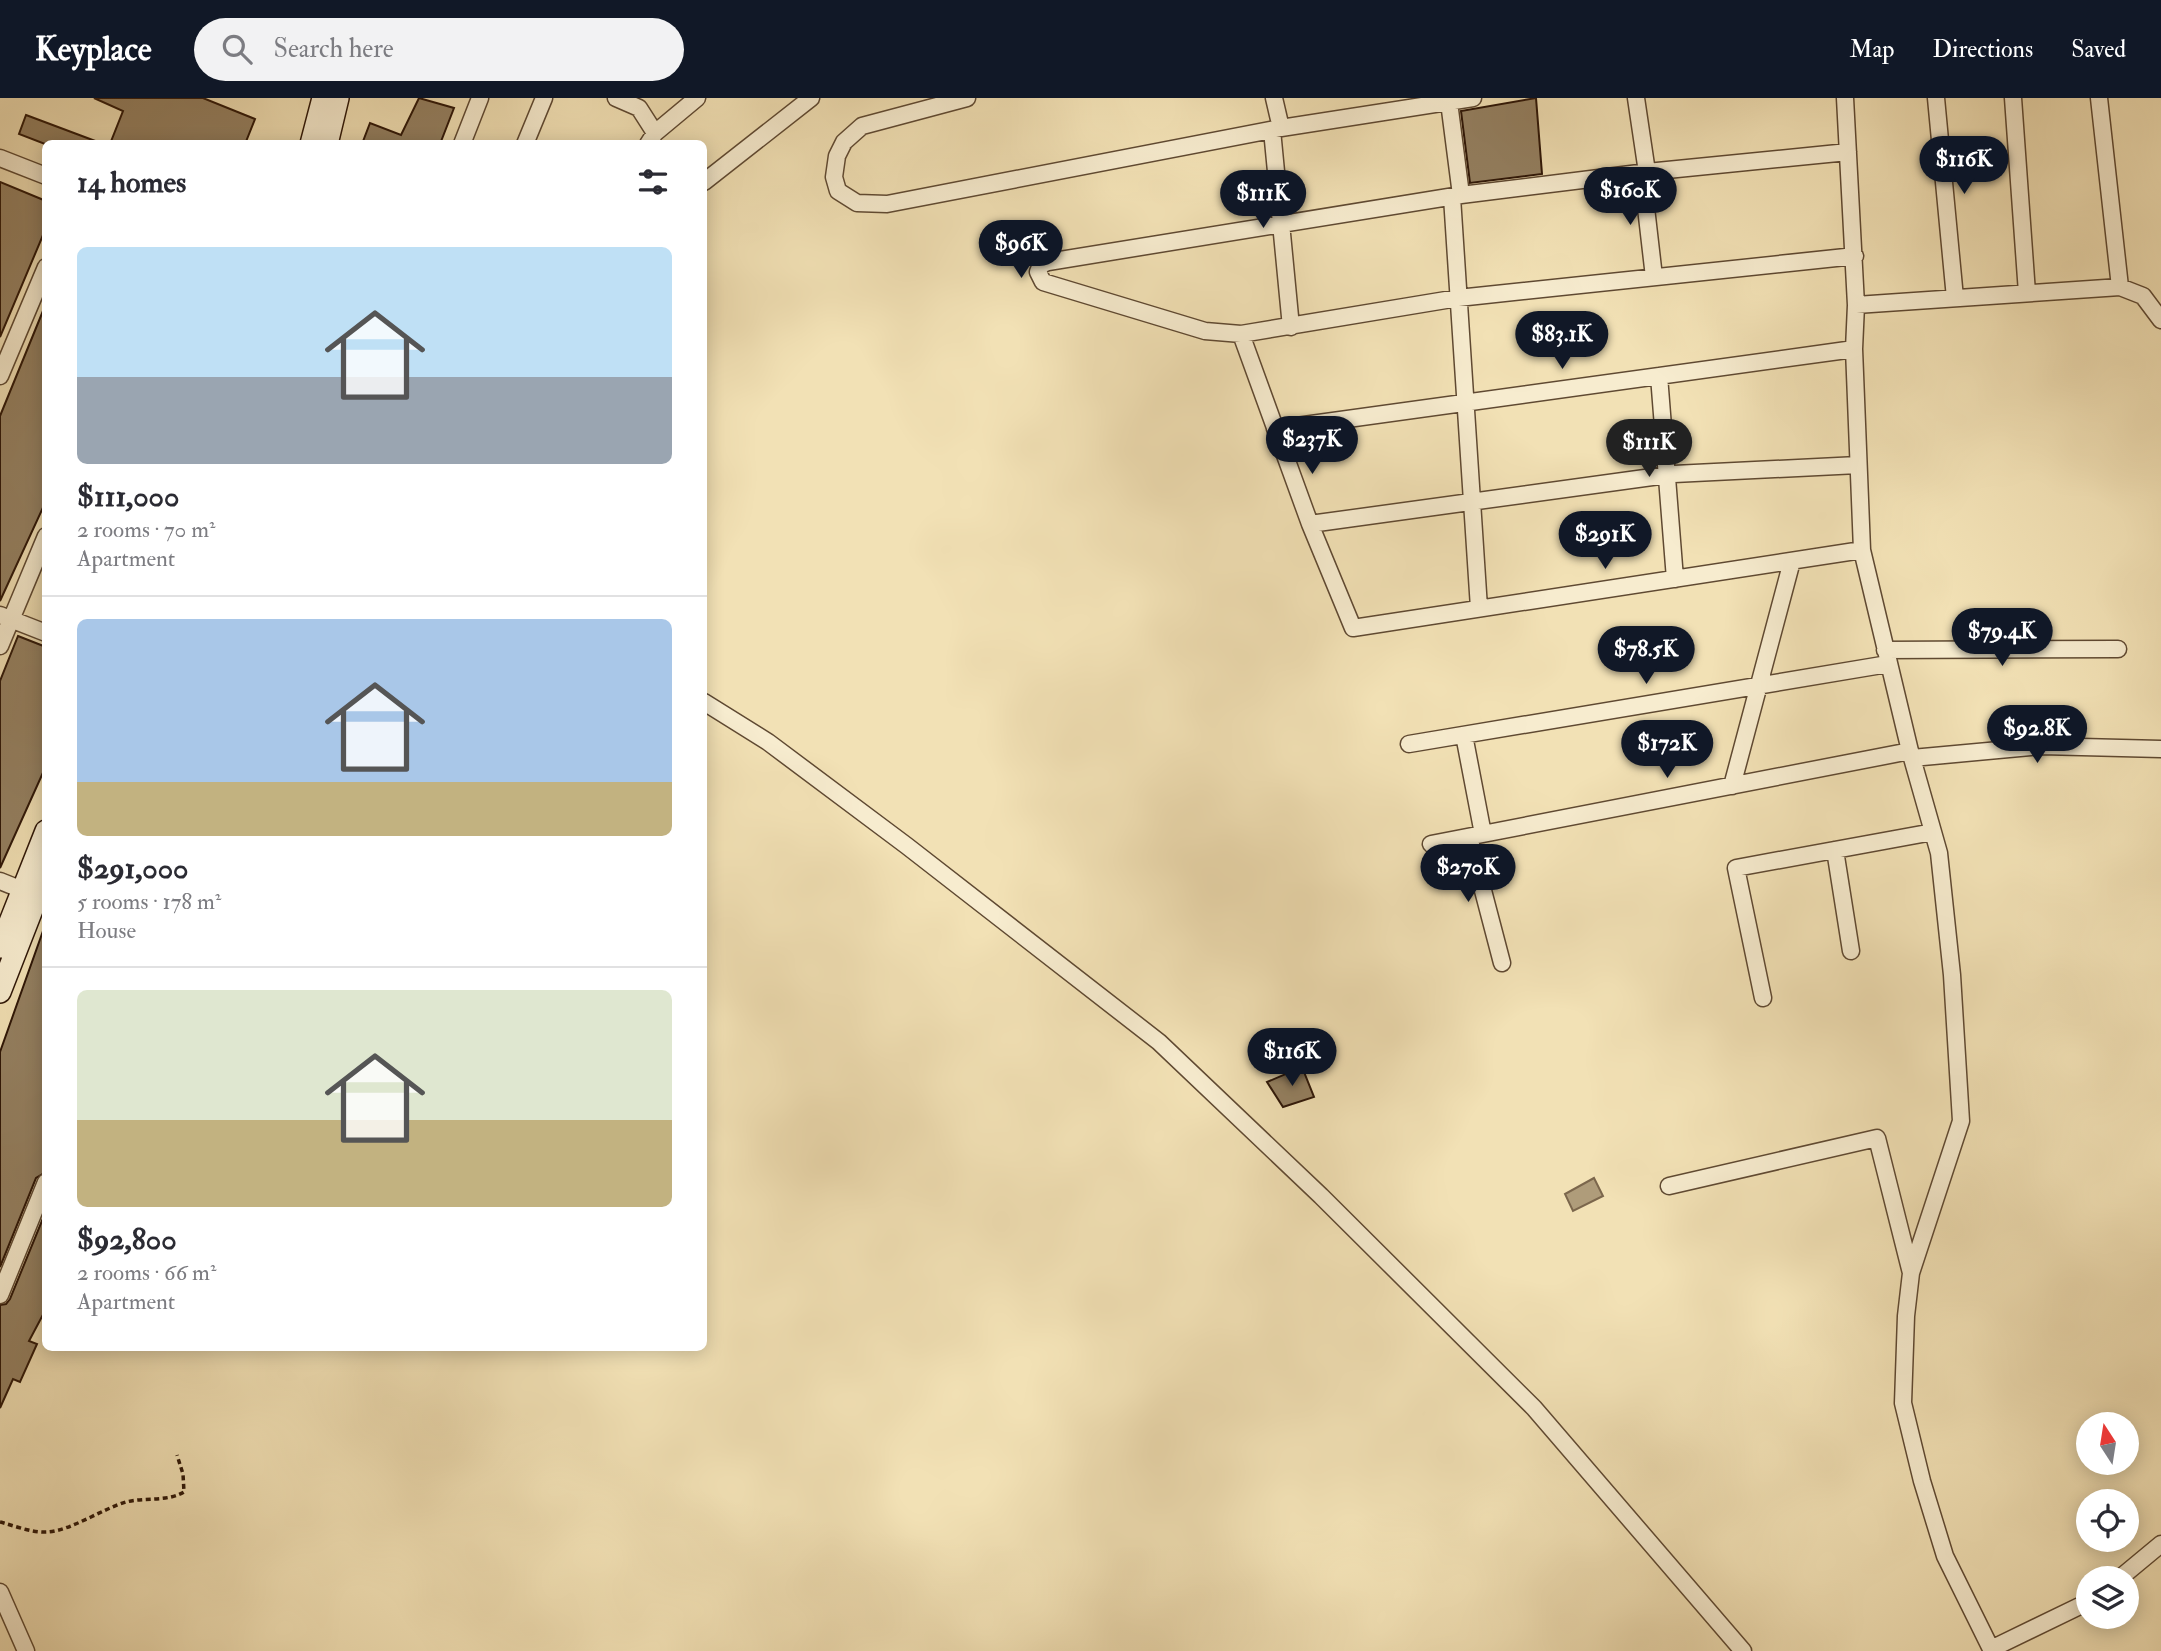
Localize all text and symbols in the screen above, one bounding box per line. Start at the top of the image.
search box [194,18,684,81]
text: Keyplace [35,29,152,70]
icon: search [218,30,256,68]
text: Search here [274,33,394,65]
text: Map [1849,34,1894,65]
text: Directions [1932,34,2033,65]
text: Saved [2071,34,2126,65]
pin: $116K [1915,136,2013,196]
text: $116K [1935,144,1993,173]
icon: filters [634,163,672,201]
text: 14 homes [77,164,186,201]
pin: $160K [1581,167,1679,227]
pin: $111K [1214,170,1312,230]
text: $160K [1600,175,1660,204]
text: $111K [1236,178,1290,207]
pin: $96K [980,220,1062,280]
text: $96K [995,228,1047,257]
icon: home [312,292,438,418]
pin: $83.1K [1505,312,1619,371]
text: $83.1K [1531,319,1593,348]
pin: $237K [1263,416,1361,476]
pin: $111K [1600,420,1698,479]
text: $237K [1282,424,1342,453]
text: $111K [1622,427,1676,456]
text: $111,000 [77,478,179,515]
pin: $291K [1556,512,1654,571]
text: 2 rooms · 70 m² [77,515,216,544]
text: $291K [1575,519,1635,548]
text: Apartment [77,544,175,573]
pin: $79.4K [1945,608,2059,668]
text: $79.4K [1968,616,2036,645]
pin: $78.5K [1589,626,1703,686]
text: $78.5K [1614,634,1678,663]
icon: home [312,664,438,790]
pin: $92.8K [1980,706,2094,765]
text: $92.8K [2003,713,2071,742]
pin: $172K [1618,720,1716,780]
text: $172K [1637,728,1697,757]
pin: $270K [1419,844,1517,904]
text: $291,000 [77,850,188,887]
text: $270K [1437,852,1499,881]
text: 5 rooms · 178 m² [77,887,221,916]
text: House [77,916,136,945]
pin: $116K [1243,1028,1341,1088]
icon: home [312,1035,438,1161]
text: $116K [1263,1036,1321,1065]
text: $92,800 [77,1221,177,1258]
text: 2 rooms · 66 m² [77,1258,216,1287]
text: Apartment [77,1287,175,1316]
north arrow [2076,1412,2138,1475]
map controls [2076,1412,2139,1629]
button: locate [2076,1489,2139,1552]
button: layers [2076,1566,2139,1629]

